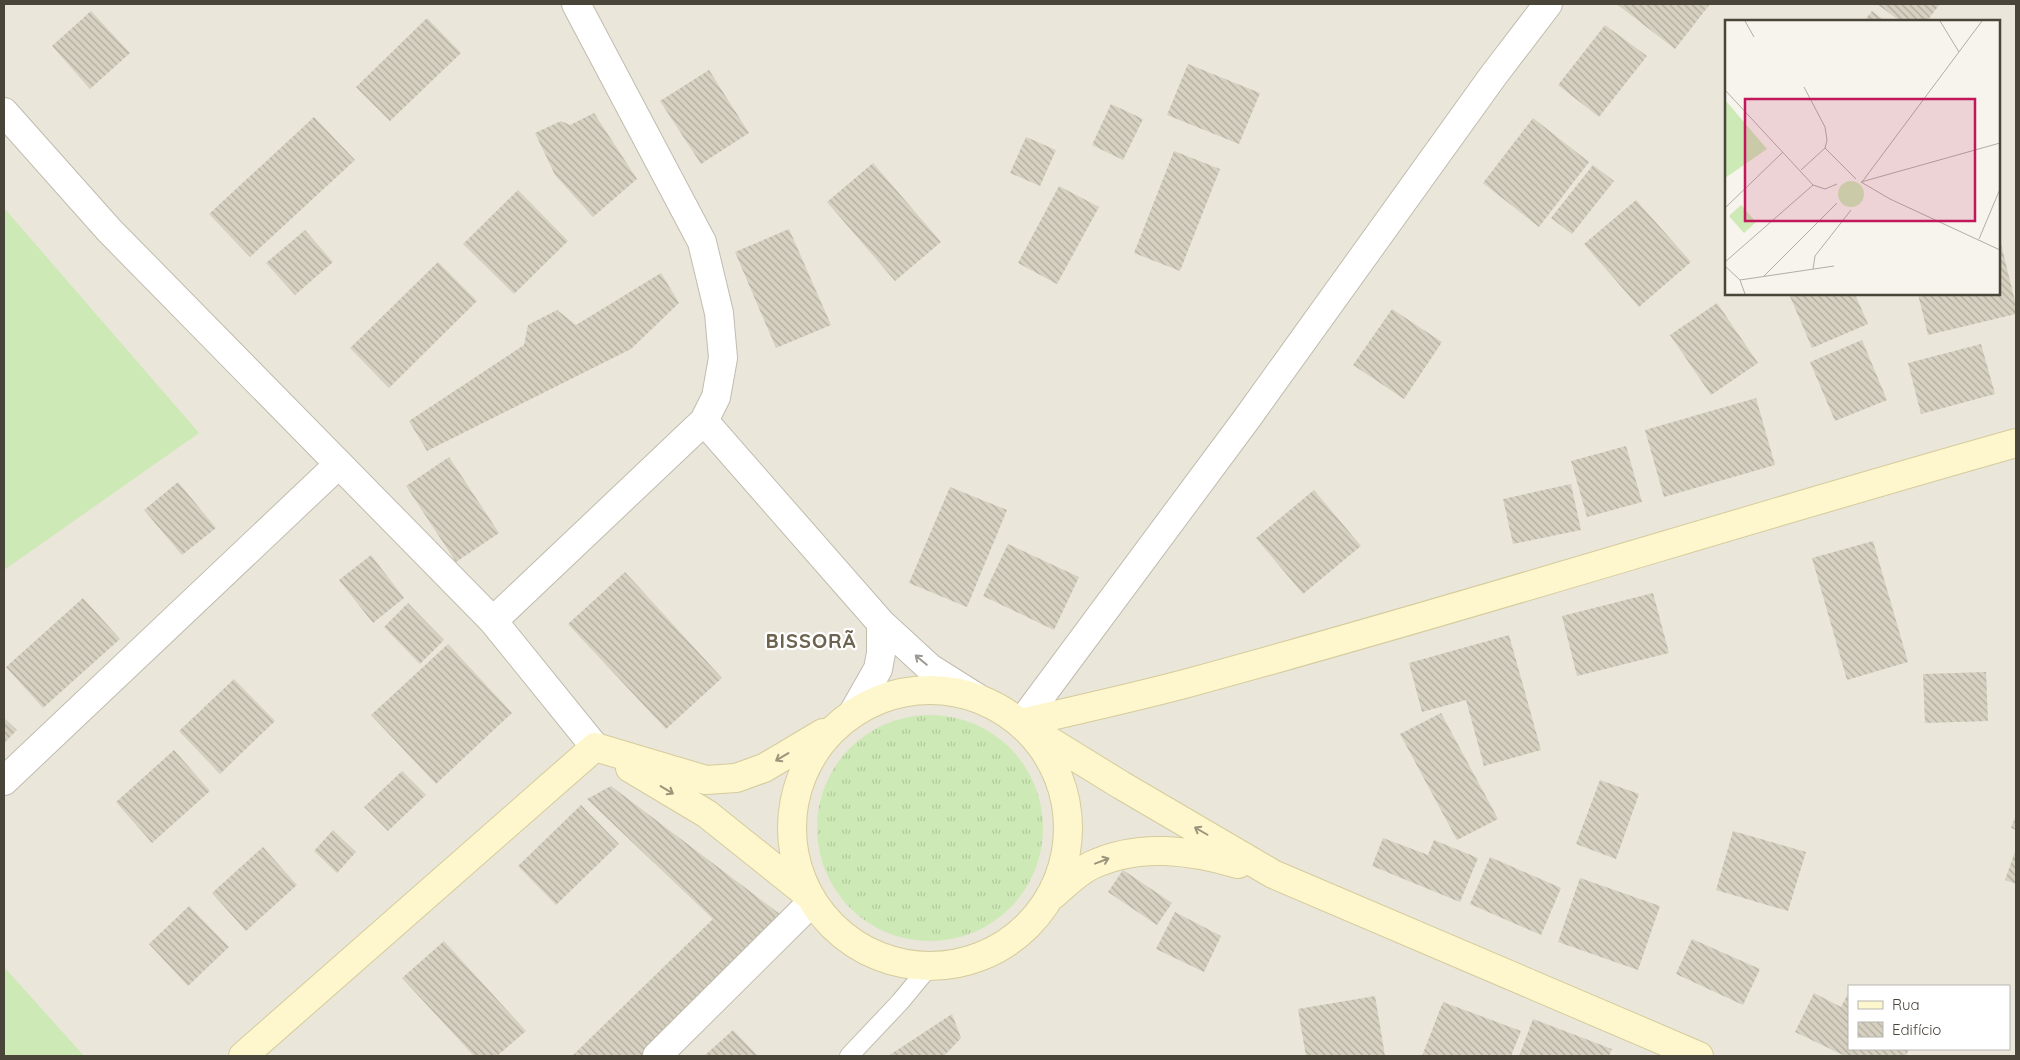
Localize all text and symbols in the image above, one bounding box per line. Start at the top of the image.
inset map [1725,20,2000,295]
district label: BISSORÃ [765,628,857,653]
one-way arrow [915,655,928,666]
one-way arrow [776,753,790,763]
one-way arrow [659,785,673,795]
one-way arrow [1194,826,1208,836]
one-way arrow [1094,856,1109,865]
legend [1848,985,2010,1050]
text: Rua [1892,995,1920,1014]
text: Edifício [1892,1020,1941,1039]

